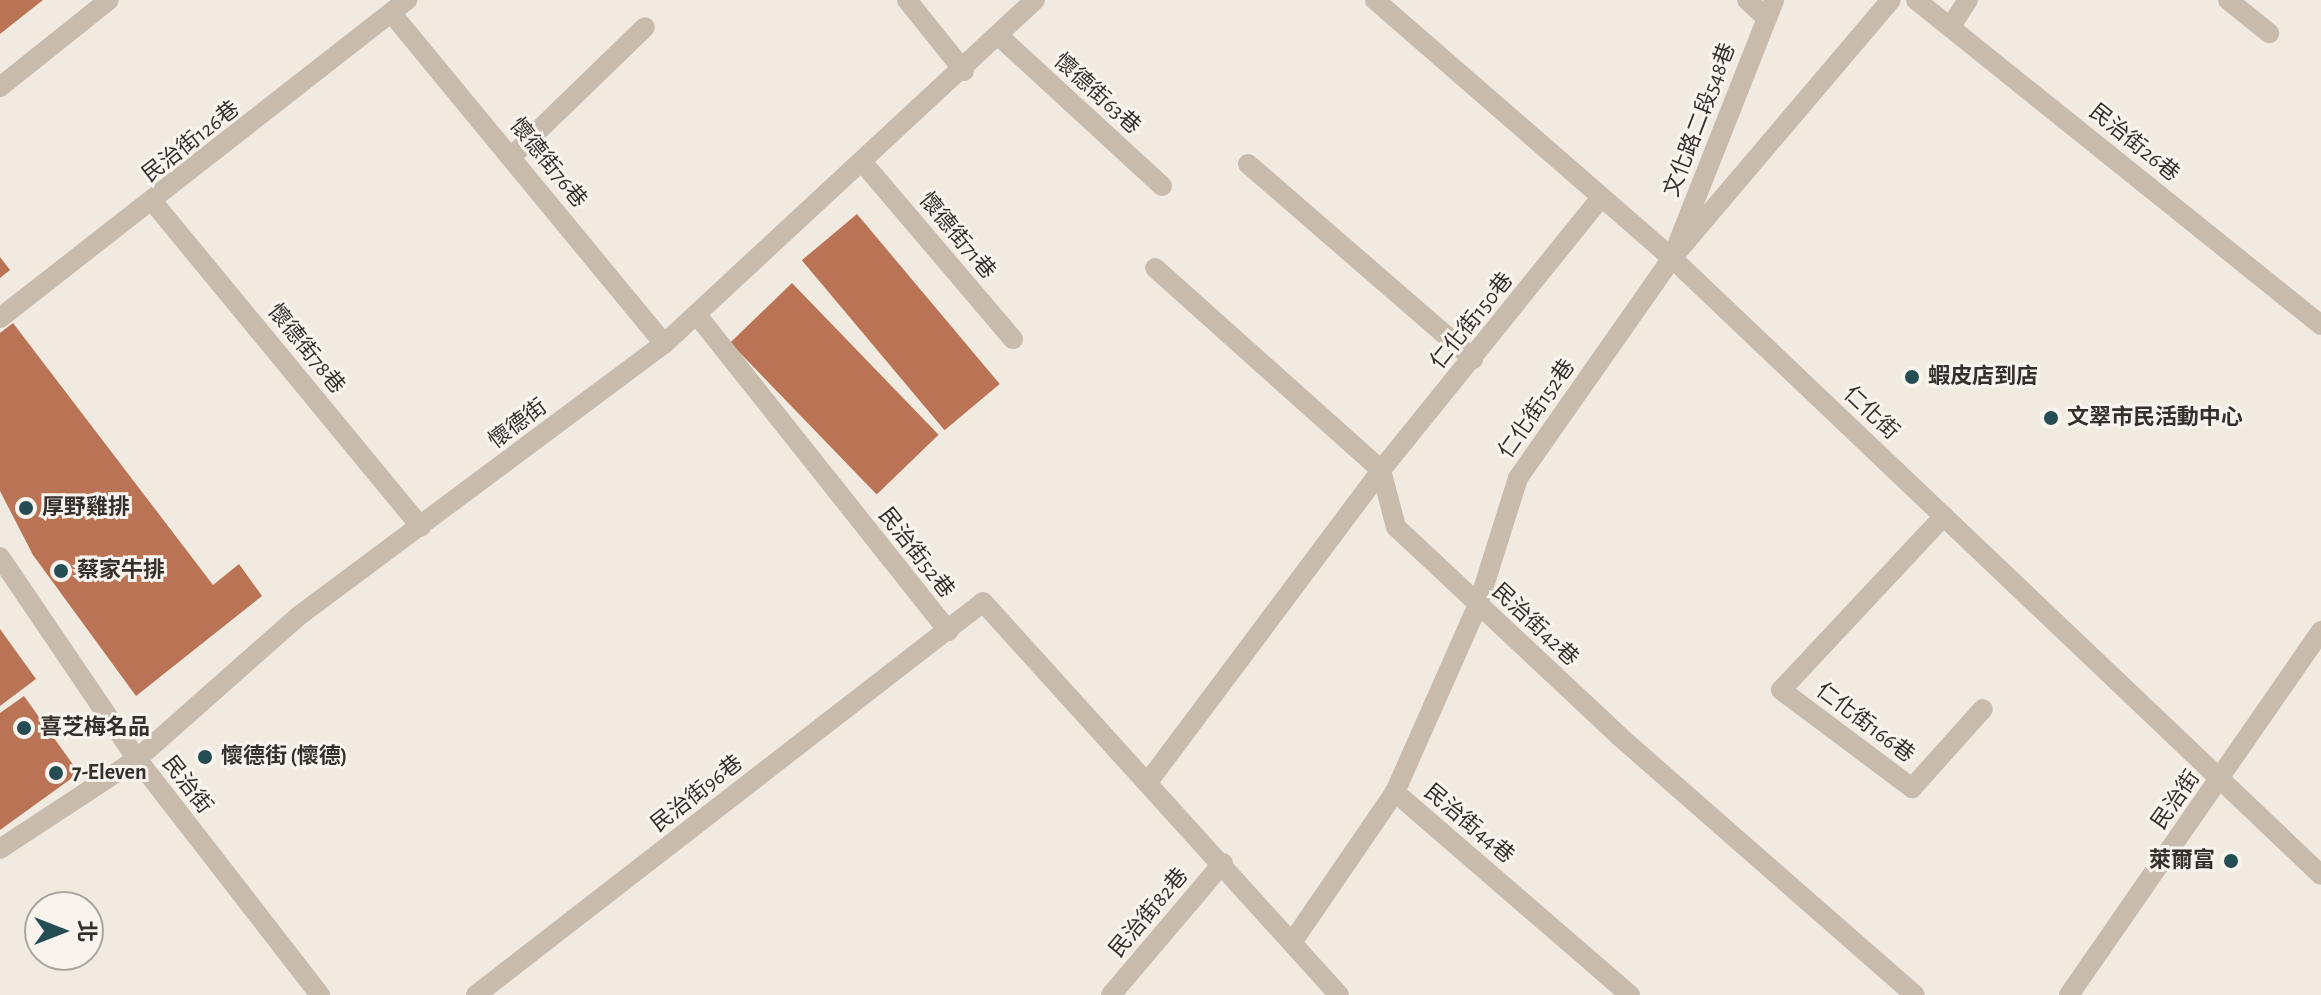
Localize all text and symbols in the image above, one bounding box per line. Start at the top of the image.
street label: 文化路二段548巷 [1659,40,1741,200]
street label: 懷德街63巷 [1048,48,1146,140]
street label: 民治街126巷 [137,96,245,188]
street label: 民治街26巷 [2084,99,2184,187]
street label: 懷德街76巷 [504,113,592,213]
street label: 懷德街71巷 [913,187,1001,285]
street label: 仁化街150巷 [1425,267,1519,375]
street label: 懷德街78巷 [262,299,350,399]
street label: 仁化街152巷 [1493,354,1581,464]
place label: 蝦皮店到店 [1928,364,2038,390]
marker: 蝦皮店到店 [1903,368,1921,386]
street label: 仁化街 [1838,381,1904,445]
street label: 懷德街 [484,394,552,454]
place label: 文翠市民活動中心 [2067,405,2243,431]
marker: 文翠市民活動中心 [2042,409,2060,427]
place label: 厚野雞排 [42,495,130,521]
marker: 厚野雞排 [17,499,35,517]
street label: 民治街52巷 [873,503,959,603]
place label: 蔡家牛排 [77,558,165,584]
marker: 蔡家牛排 [52,562,70,580]
street label: 民治街42巷 [1486,578,1584,672]
street label: 仁化街166巷 [1811,677,1919,769]
place label: 喜芝梅名品 [40,715,150,741]
marker: 喜芝梅名品 [15,719,33,737]
place label: 懷德街 (懷德) [221,744,347,770]
marker: 懷德街 (懷德) [196,748,214,766]
street label: 民治街96巷 [646,750,748,838]
street label: 民治街 [156,751,218,819]
place label: 7-Eleven [72,760,147,786]
marker: 7-Eleven [47,764,65,782]
street label: 民治街 [2146,765,2206,835]
street label: 民治街44巷 [1419,779,1519,869]
place label: 萊爾富 [2149,848,2215,874]
marker: 萊爾富 [2222,852,2240,870]
street label: 民治街82巷 [1104,863,1194,963]
north arrow [24,891,104,971]
text: 北 [75,920,97,942]

